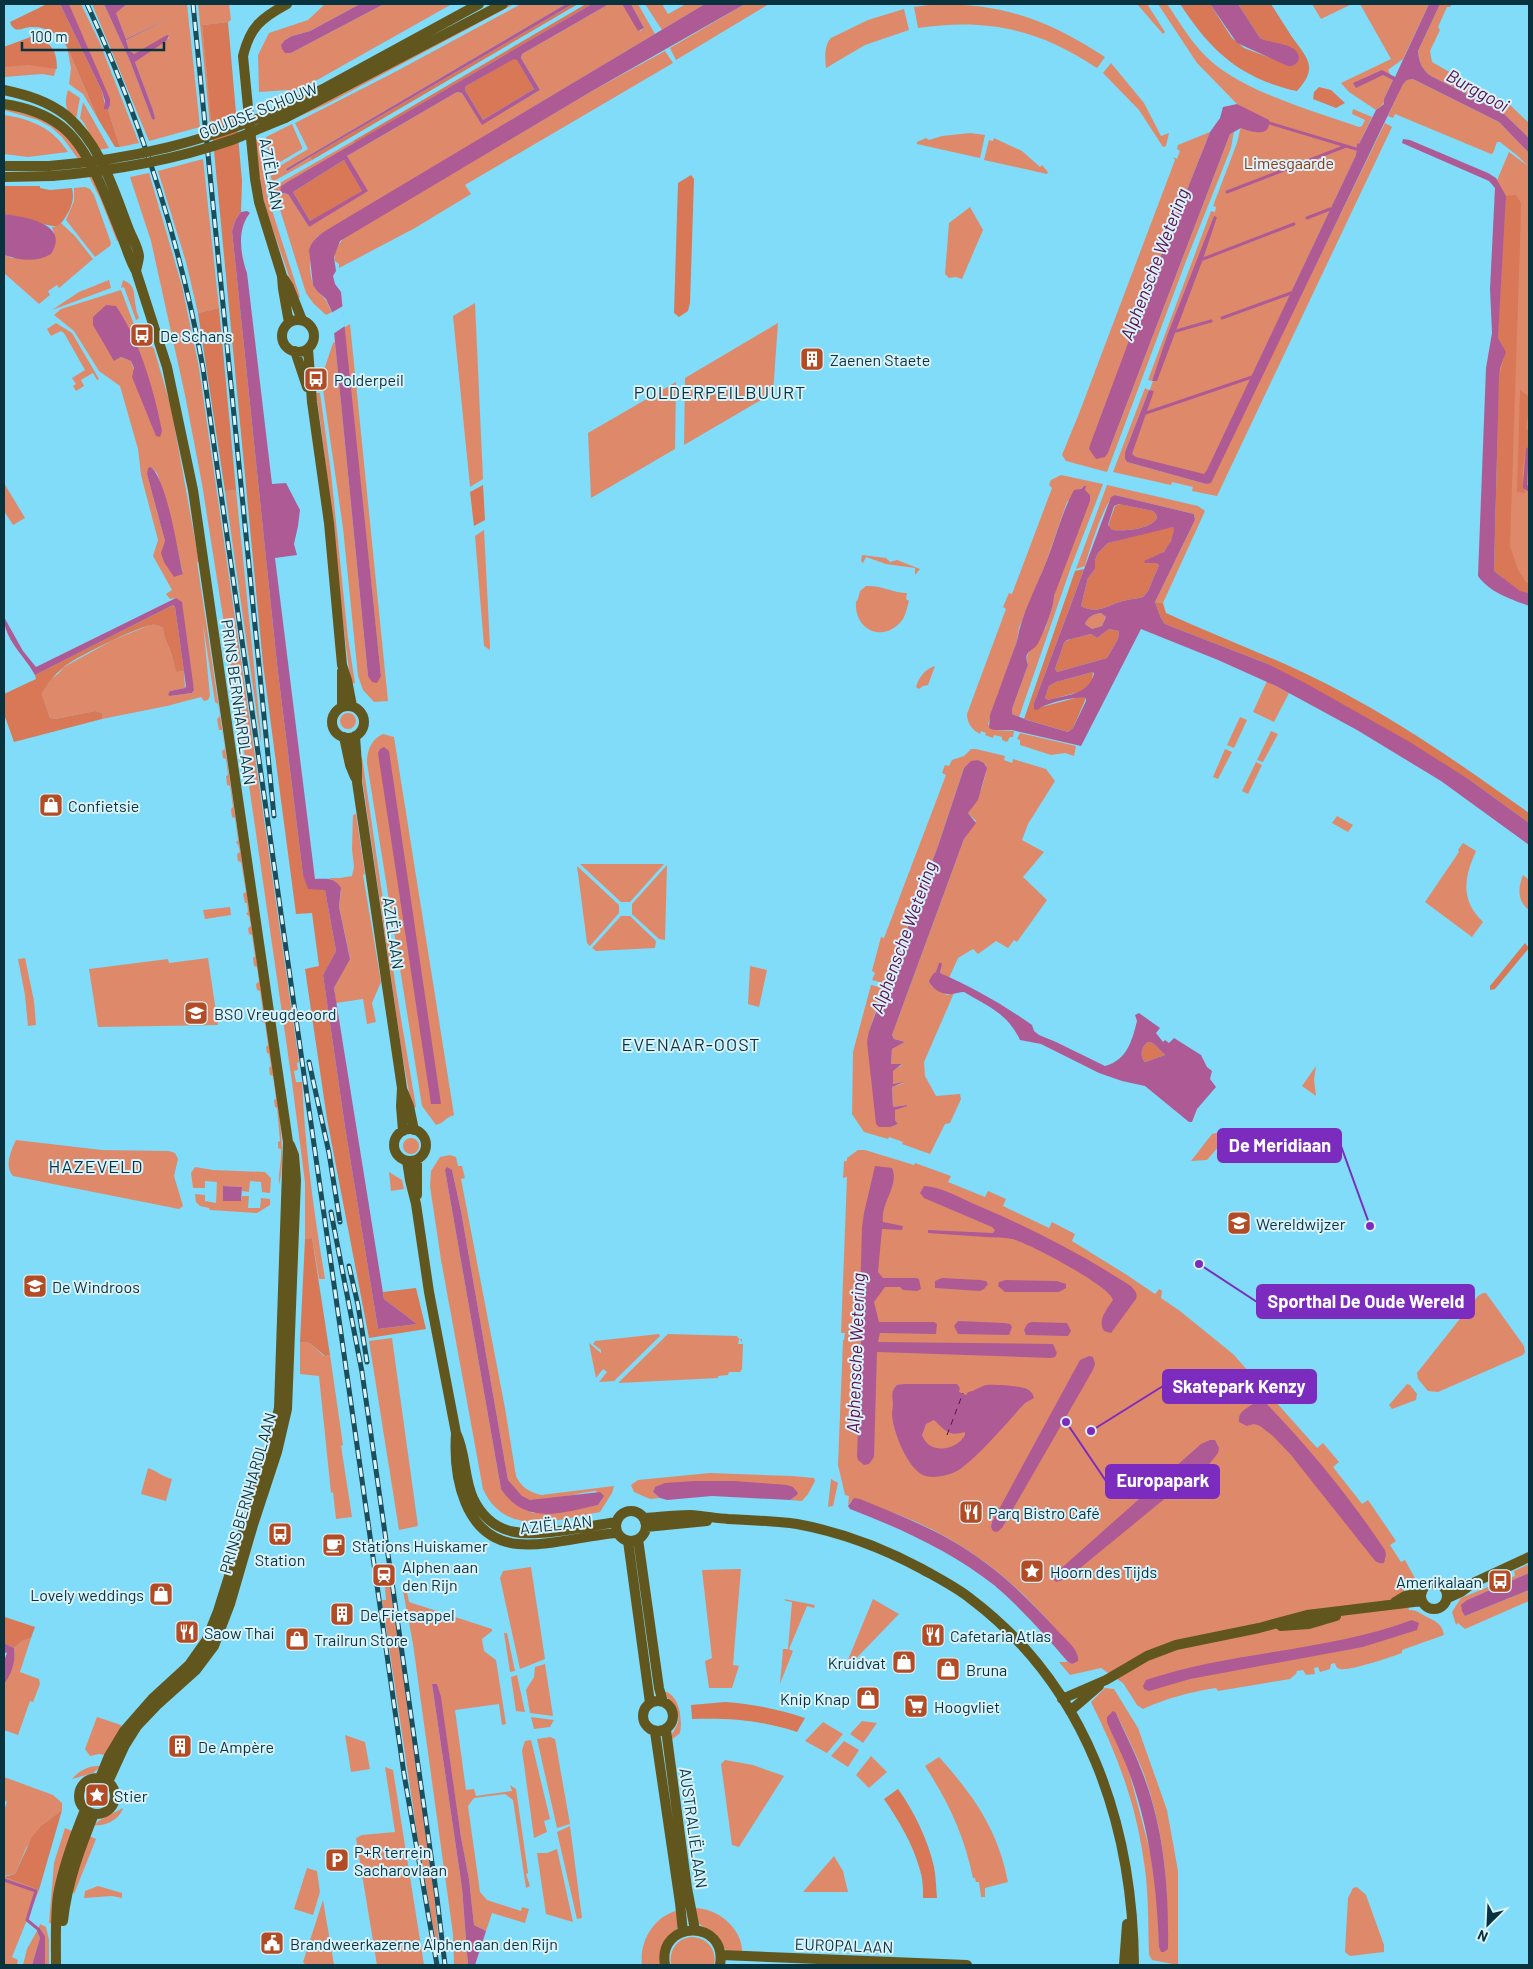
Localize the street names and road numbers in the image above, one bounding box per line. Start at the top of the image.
street label: GOUDSE SCHOUW [196,78,320,142]
street label: AZIËLAAN [256,137,288,211]
street label: PRINS BERNHARDLAAN [218,618,260,786]
street label: AZIËLAAN [380,896,408,970]
street label: PRINS BERNHARDLAAN [215,1410,279,1576]
street label: AZIËLAAN [519,1511,593,1537]
street label: AUSTRALIËLAAN [676,1767,712,1889]
street label: EUROPALAAN [794,1934,894,1956]

